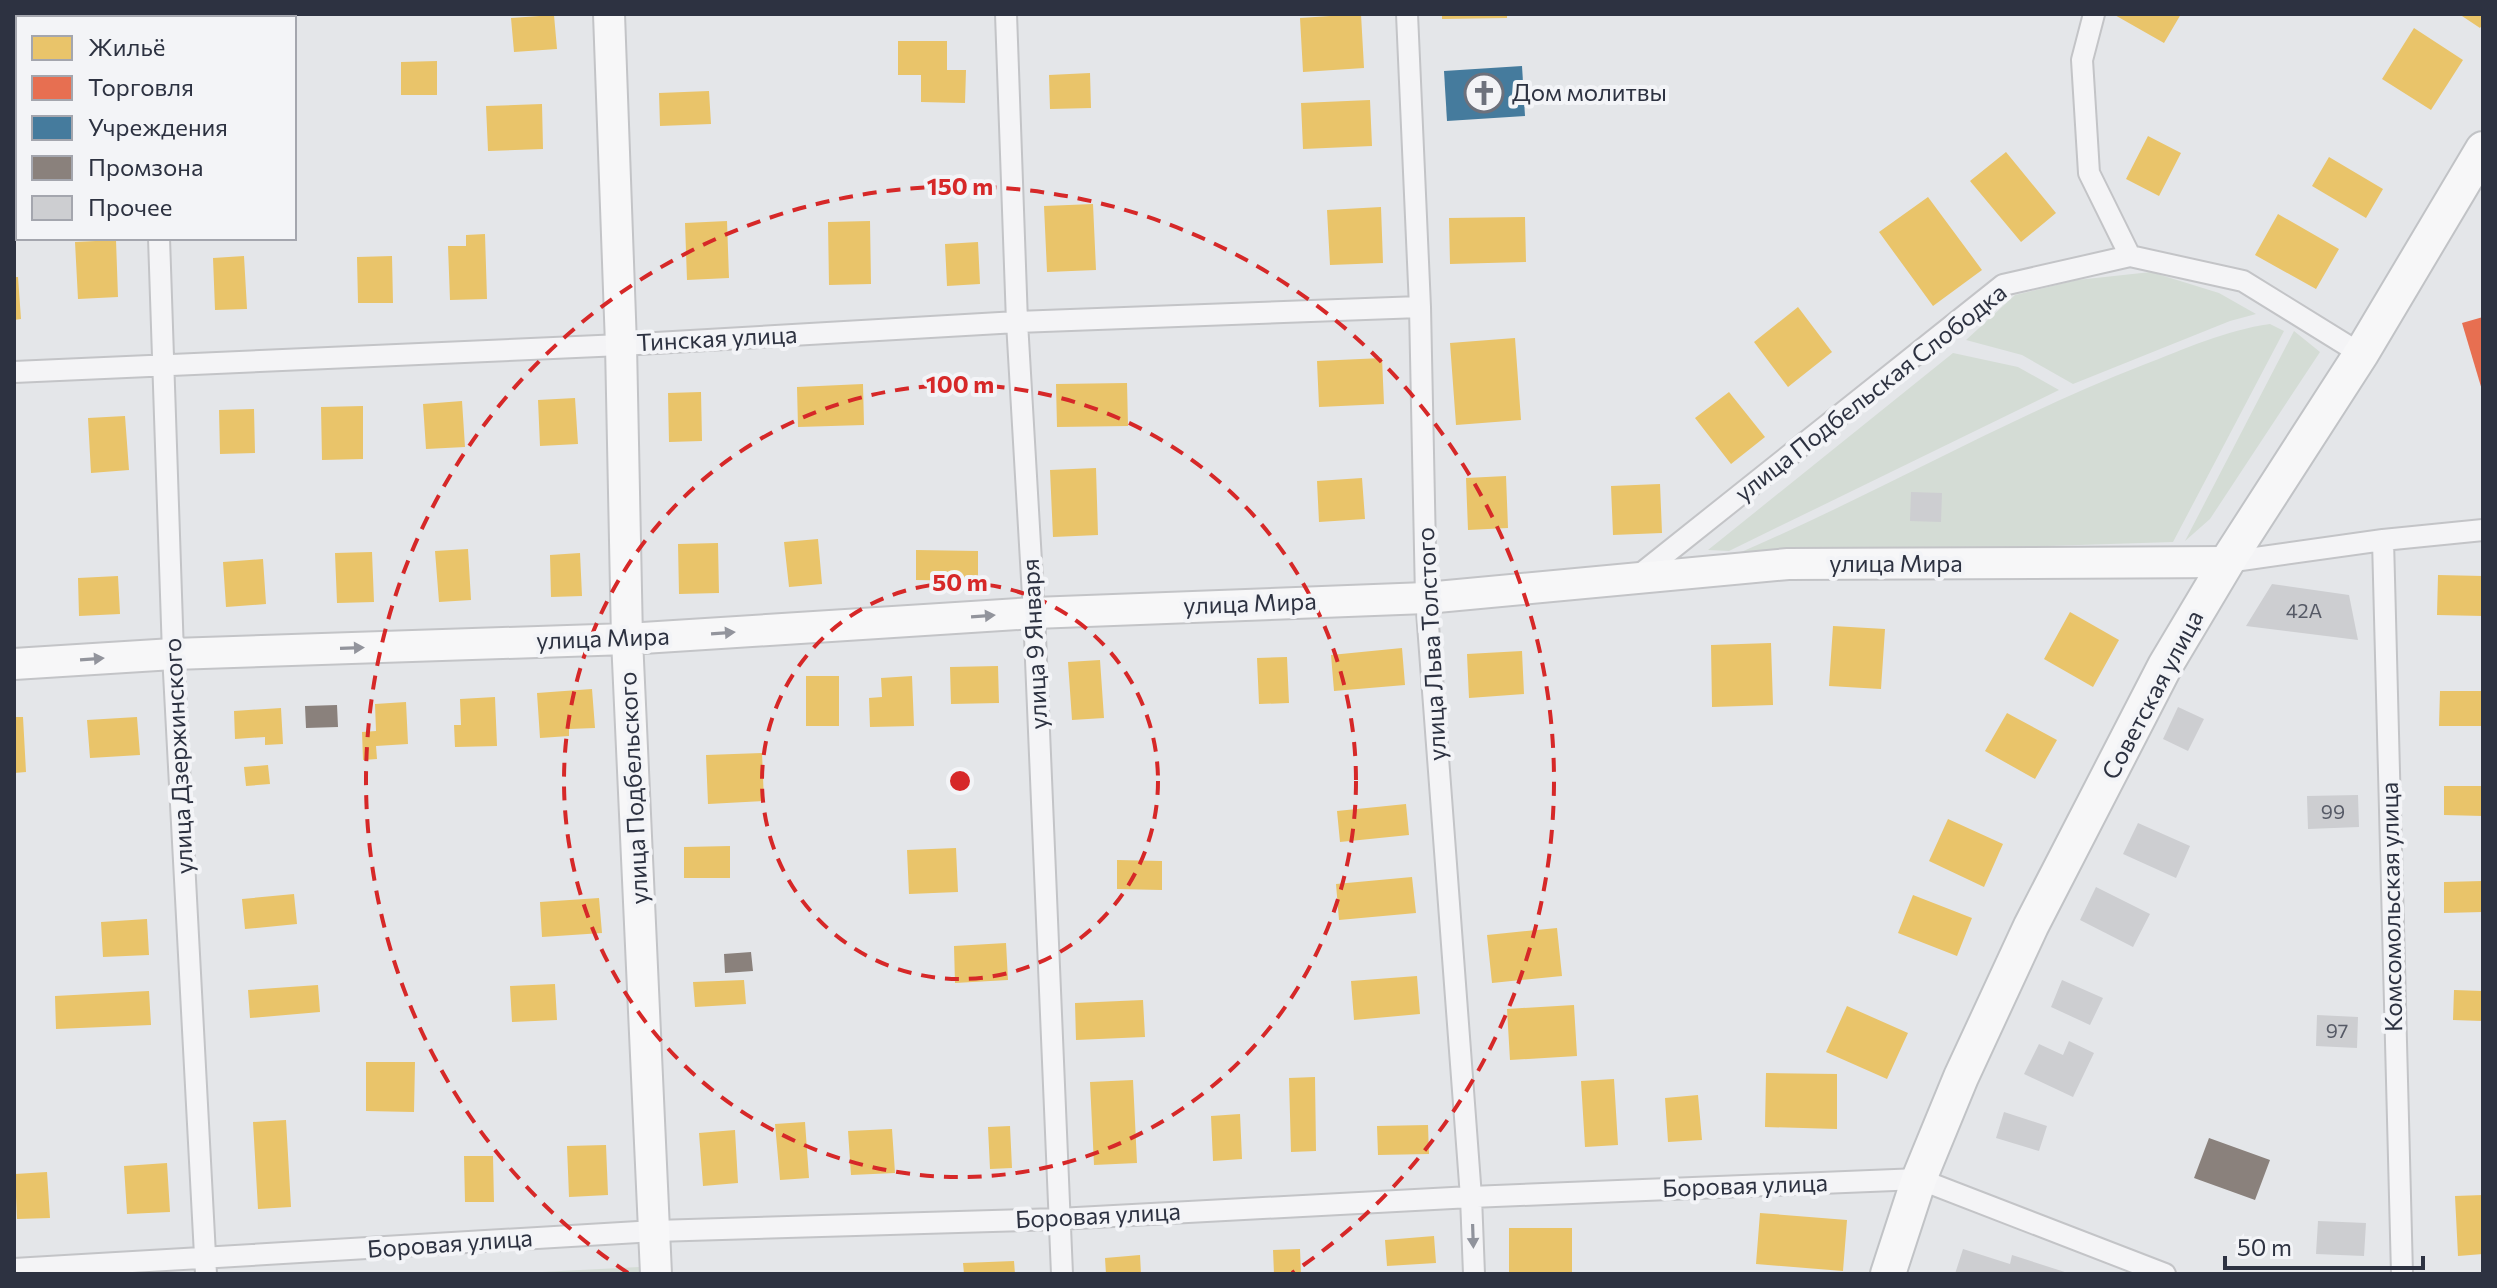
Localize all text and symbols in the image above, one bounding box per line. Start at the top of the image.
legend [16,16,296,240]
text: Жильё [88,32,165,61]
text: Торговля [88,72,194,101]
church icon: Дом молитвы [1463,72,1505,114]
place label: Дом молитвы [1512,77,1667,106]
text: Учреждения [88,112,228,141]
text: Промзона [88,152,203,181]
text: 150 m [927,171,993,200]
text: Прочее [88,192,172,221]
street label: улица Подбельская Слободка [1728,277,2012,507]
street label: Тинская улица [636,319,798,356]
text: 100 m [926,369,994,398]
street label: улица Льва Толстого [1410,527,1451,762]
street label: улица Мира [1829,548,1963,577]
street label: улица 9 Января [1015,558,1052,730]
text: 50 m [932,567,988,596]
street label: улица Мира [1183,586,1317,619]
house number: 42А [2286,598,2322,622]
street label: Советская улица [2095,605,2208,784]
one-way arrow [971,609,996,622]
street label: улица Мира [536,621,670,654]
one-way arrow [711,626,736,639]
street label: улица Дзержинского [157,637,198,875]
one-way arrow [340,641,365,654]
one-way arrow [80,652,105,665]
street label: улица Подбельского [612,671,653,905]
centre of rings [946,767,974,795]
street label: Комсомольская улица [2374,782,2407,1032]
house number: 99 [2321,799,2345,823]
house number: 97 [2326,1018,2348,1042]
street label: Боровая улица [1662,1167,1828,1202]
street label: Боровая улица [1014,1196,1181,1233]
scale bar [2225,1220,2423,1270]
street label: Боровая улица [366,1222,534,1263]
one-way arrow [1466,1224,1479,1249]
text: 50 m [2237,1232,2292,1261]

